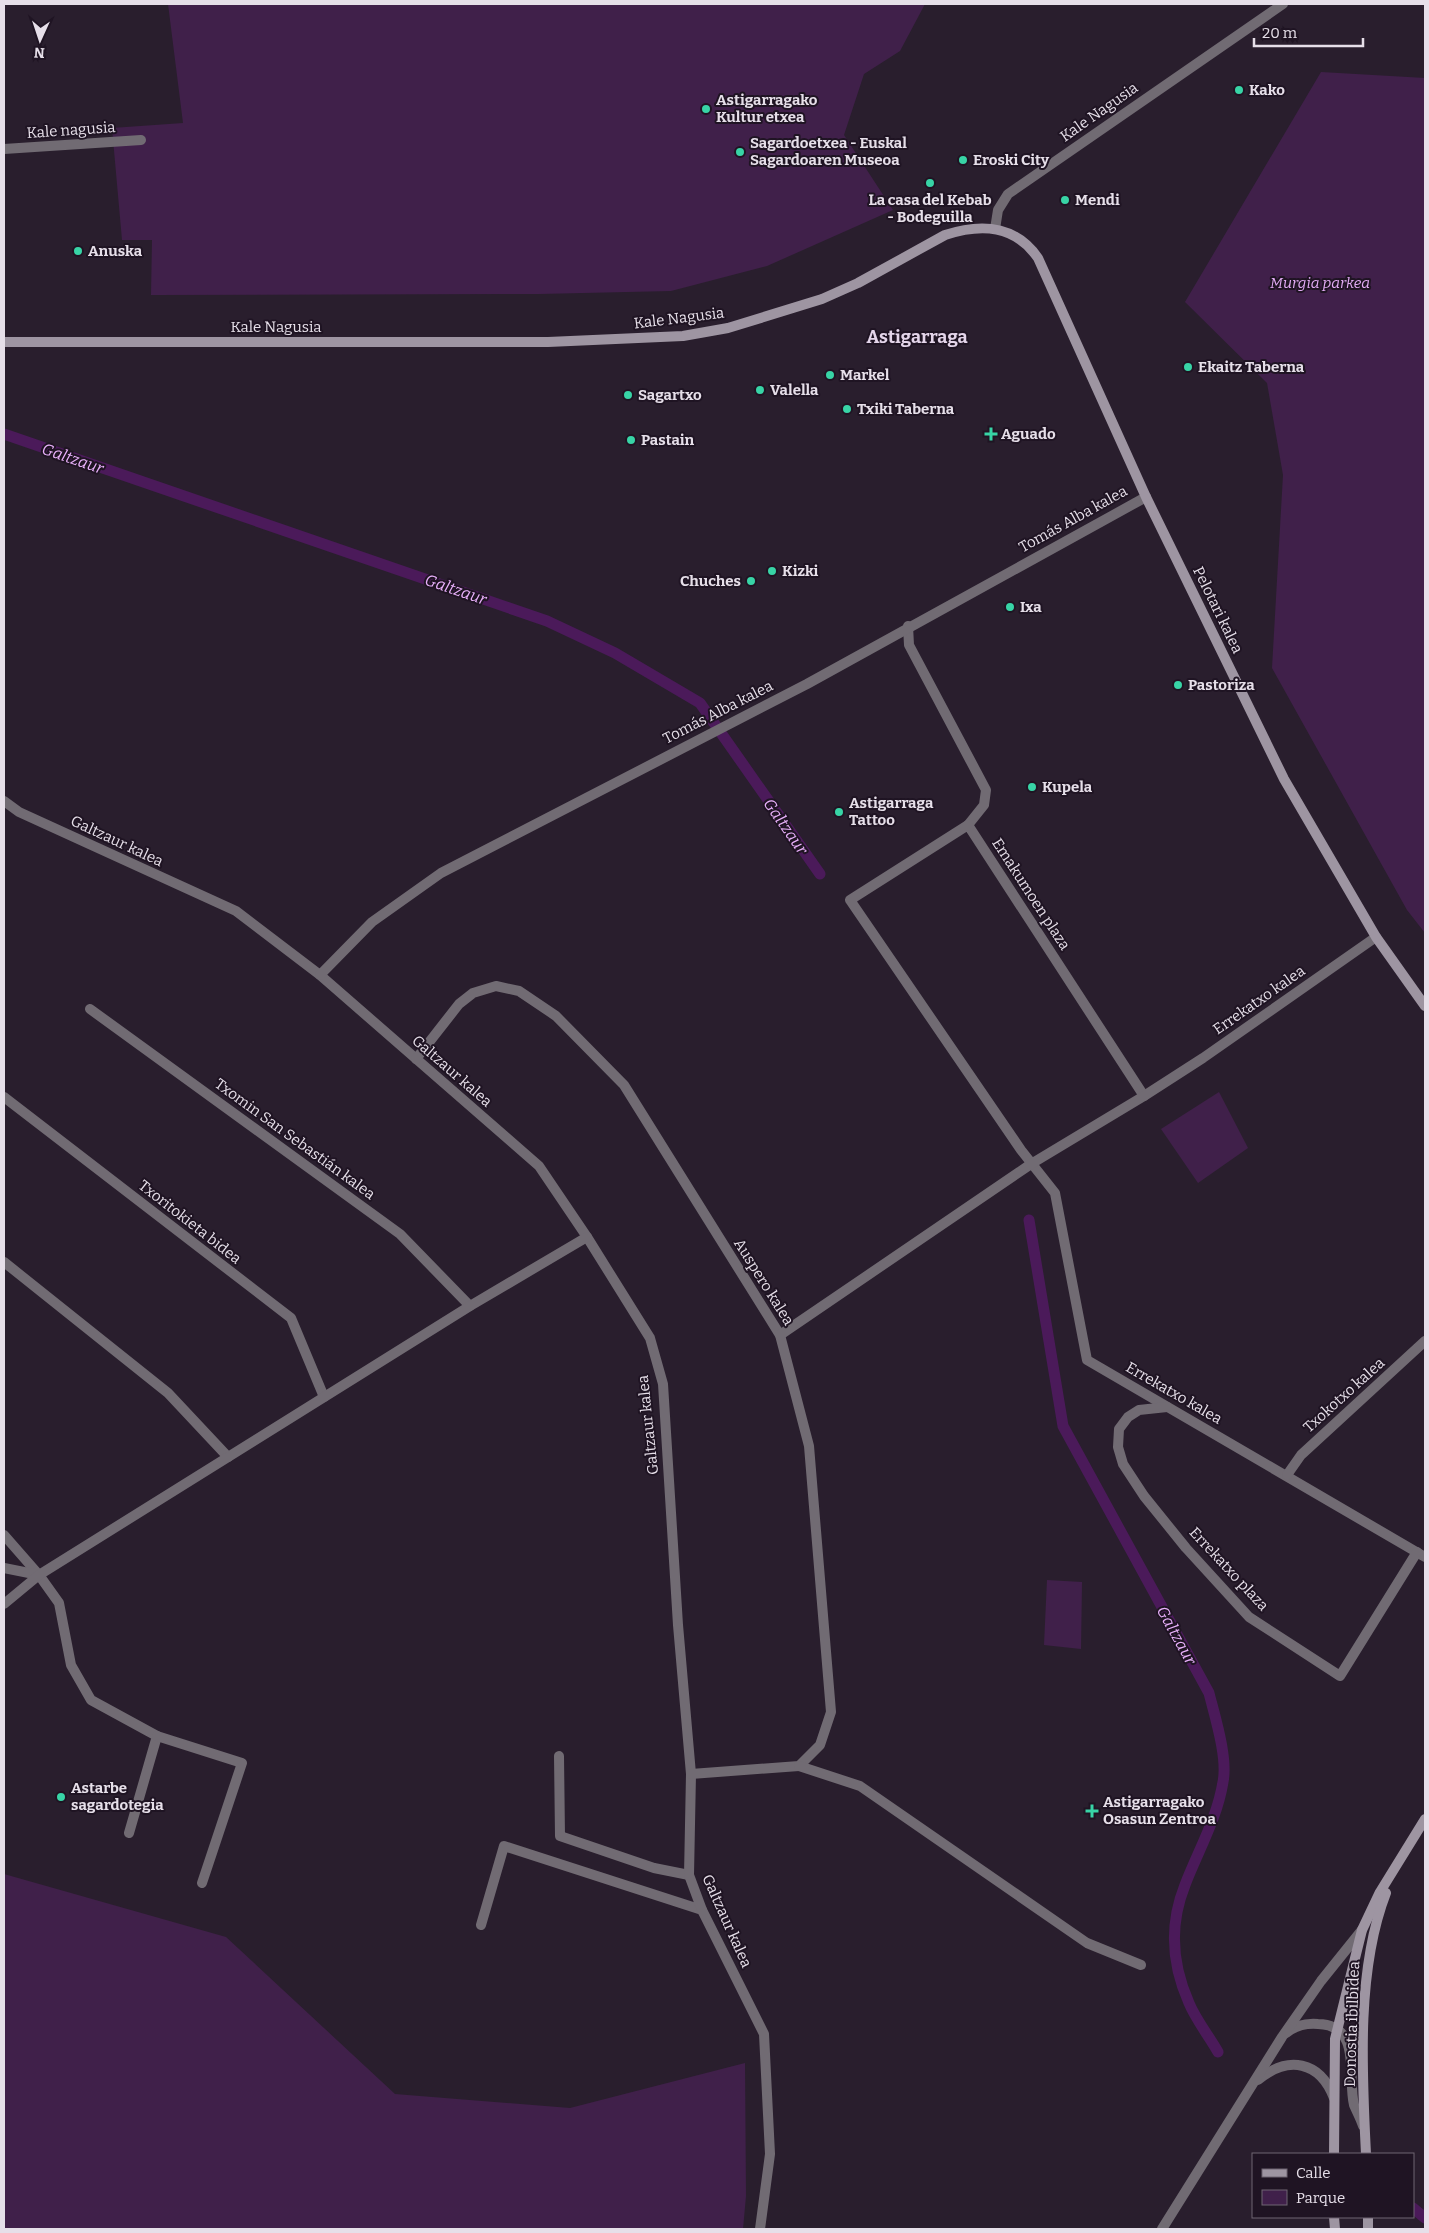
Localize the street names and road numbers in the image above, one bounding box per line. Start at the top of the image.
street label: Kale Nagusia [1057,79,1141,145]
street label: Kale nagusia [26,118,116,142]
street label: Kale Nagusia [633,304,725,332]
street label: Kale Nagusia [231,318,321,336]
street label: Tomás Alba kalea [1016,482,1130,556]
street label: Pelotari kalea [1189,564,1247,656]
street label: Tomás Alba kalea [660,677,776,747]
street label: Galtzaur kalea [68,812,166,870]
street label: Emakumoen plaza [988,835,1074,953]
street label: Errekatxo kalea [1210,962,1308,1038]
street label: Galtzaur kalea [408,1031,496,1111]
street label: Txomin San Sebastián kalea [211,1075,379,1203]
street label: Txoritokieta bidea [135,1176,245,1268]
street label: Auspero kalea [730,1235,798,1329]
street label: Txokotxo kalea [1300,1354,1388,1436]
street label: Errekatxo kalea [1123,1358,1225,1428]
street label: Galtzaur kalea [634,1374,662,1476]
street label: Errekatxo plaza [1186,1523,1272,1615]
street label: Galtzaur kalea [698,1872,756,1970]
street label: Donostia ibilbidea [1341,1961,1363,2087]

